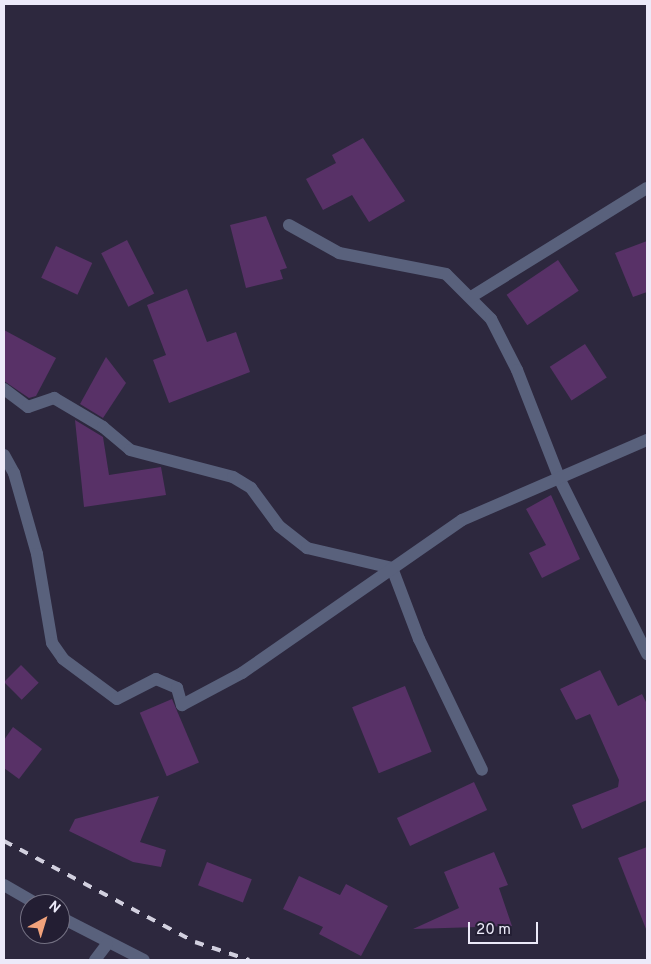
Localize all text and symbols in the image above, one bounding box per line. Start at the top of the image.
north arrow [20,894,70,944]
text: N [45,898,63,918]
scale bar [471,912,541,944]
text: 20 m [476,921,511,940]

